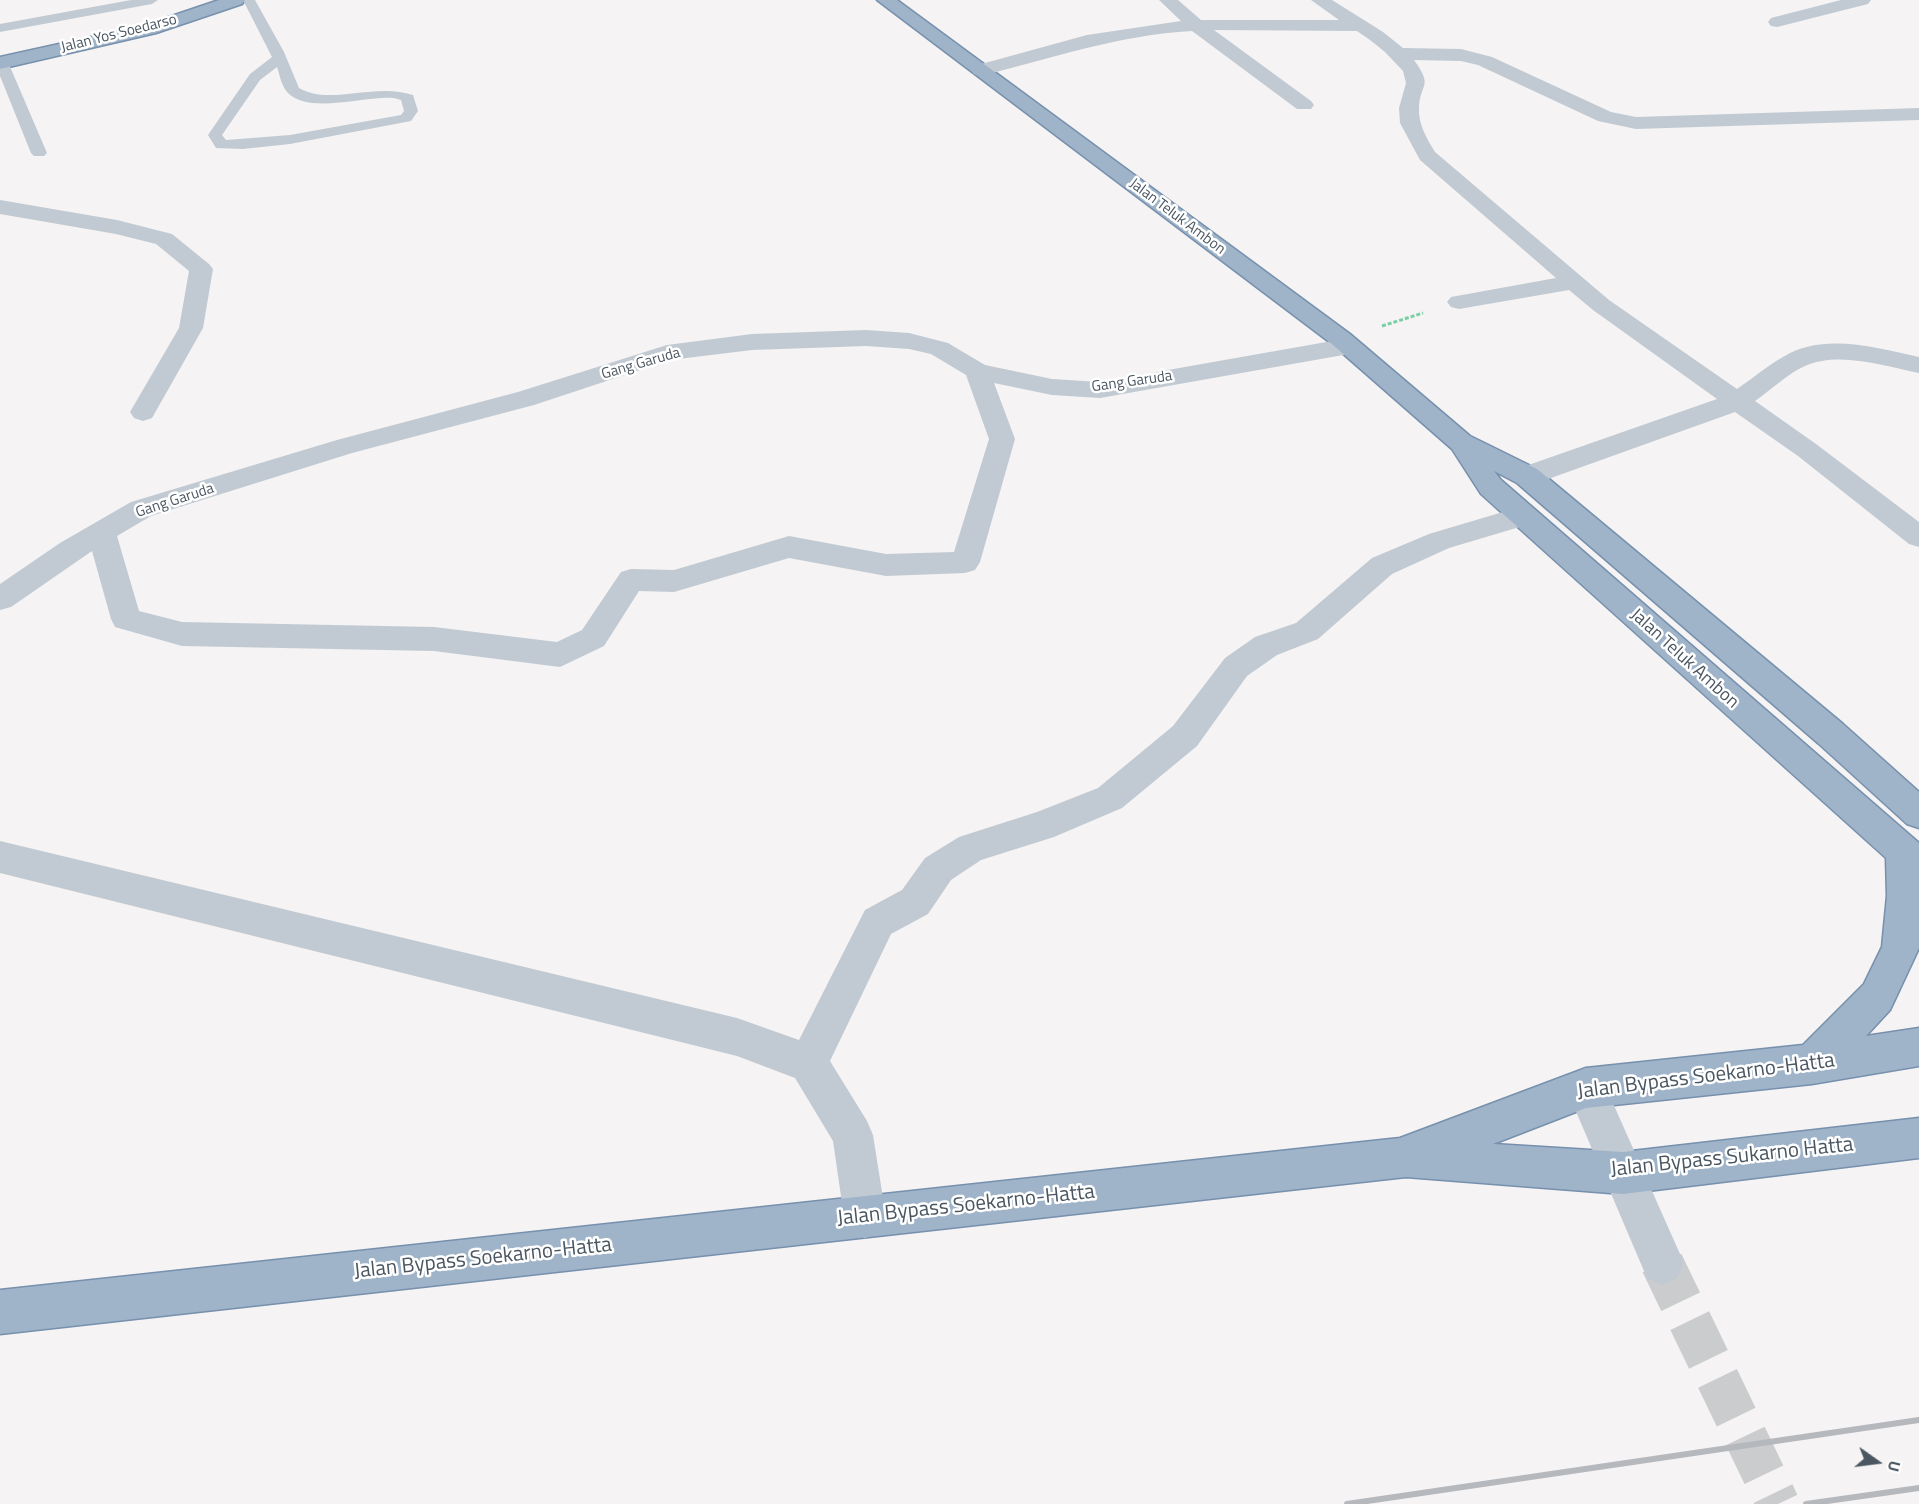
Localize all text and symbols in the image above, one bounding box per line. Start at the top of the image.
street label: Jalan Yos Soedarso [59,11,179,57]
street label: Jalan Teluk Ambon [1125,175,1229,259]
street label: Gang Garuda [600,344,682,384]
street label: Gang Garuda [1091,367,1173,397]
street label: Gang Garuda [134,480,216,522]
street label: Jalan Teluk Ambon [1625,605,1743,713]
street label: Jalan Bypass Soekarno-Hatta [1576,1049,1836,1105]
street label: Jalan Bypass Sukarno Hatta [1609,1133,1855,1183]
street label: Jalan Bypass Soekarno-Hatta [836,1180,1096,1232]
street label: Jalan Bypass Soekarno-Hatta [353,1233,613,1285]
north arrow [1847,1432,1907,1492]
text: U [1882,1458,1907,1474]

